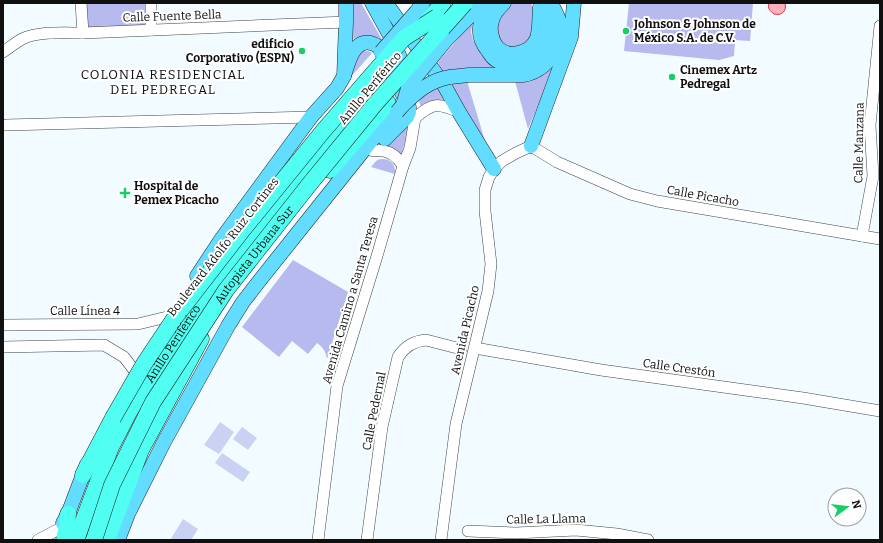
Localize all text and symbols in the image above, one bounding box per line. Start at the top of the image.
street label: Calle Fuente Bella [122,7,222,25]
place label: Johnson & Johnson de México S.A. de C.V. [633,17,756,45]
marker: Johnson & Johnson de México S.A. de C.V. [621,26,631,36]
place label: edificio Corporativo (ESPN) [186,37,294,65]
marker: edificio Corporativo (ESPN) [297,46,307,56]
street label: Anillo Periférico [336,49,404,127]
place label: Cinemex Artz Pedregal [680,63,757,91]
district label: COLONIA RESIDENCIAL DEL PEDREGAL [81,67,245,97]
marker: Cinemex Artz Pedregal [667,72,677,82]
street label: Calle Manzana [851,102,867,184]
street label: Boulevard Adolfo Ruiz Cortines [164,175,282,319]
place label: Hospital de Pemex Picacho [134,179,219,207]
street label: Calle Picacho [666,183,740,209]
marker: Hospital de Pemex Picacho [119,187,131,199]
street label: Autopista Urbana Sur [212,203,297,307]
street label: Avenida Camino a Santa Teresa [319,214,381,385]
street label: Avenida Picacho [448,284,482,376]
street label: Anillo Periférico [143,302,204,385]
street label: Calle Línea 4 [50,304,120,318]
street label: Calle Crestón [642,356,717,380]
street label: Calle Pedernal [360,370,389,452]
north arrow [827,487,867,527]
text: N [849,499,864,511]
street label: Calle La Llama [506,511,586,527]

